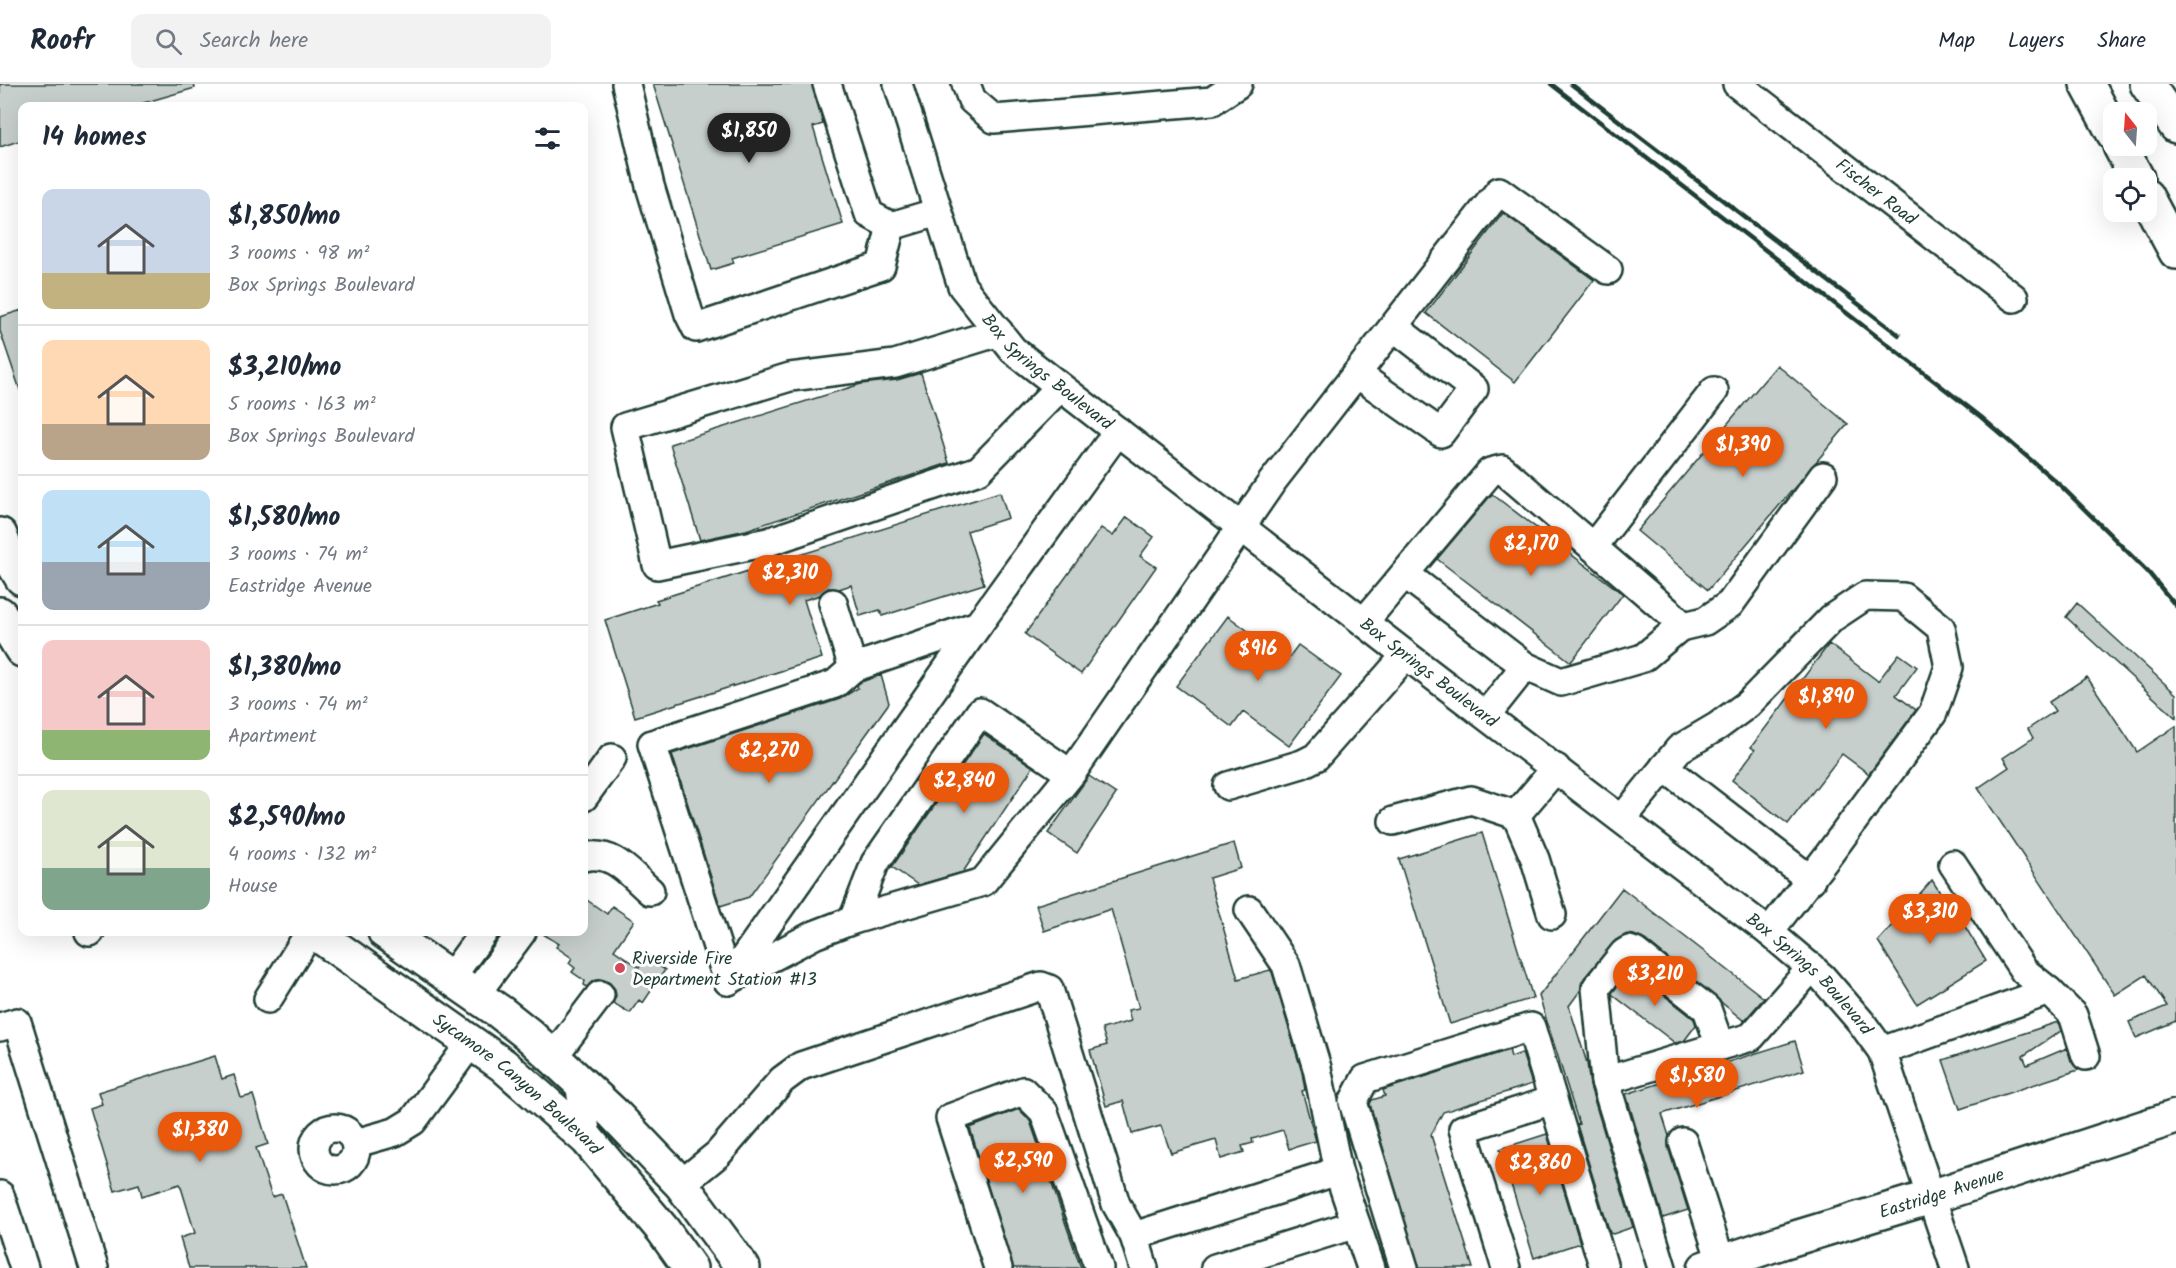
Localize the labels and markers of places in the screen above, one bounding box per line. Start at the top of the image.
pin: $1,850 [700,113,798,164]
pin: $1,390 [1694,427,1792,478]
pin: $2,170 [1482,526,1580,577]
pin: $2,310 [741,555,839,606]
pin: $916 [1222,631,1294,682]
pin: $1,890 [1777,679,1875,730]
pin: $2,270 [720,733,818,784]
pin: $2,840 [915,763,1013,814]
pin: $3,310 [1881,894,1979,945]
place label: Riverside Fire Department Station #13 [632,945,817,995]
pin: $3,210 [1606,956,1704,1007]
marker: Riverside Fire Department Station #13 [613,961,627,975]
pin: $1,580 [1648,1058,1746,1109]
pin: $1,380 [151,1112,249,1163]
pin: $2,590 [974,1143,1072,1194]
pin: $2,860 [1491,1145,1589,1196]

